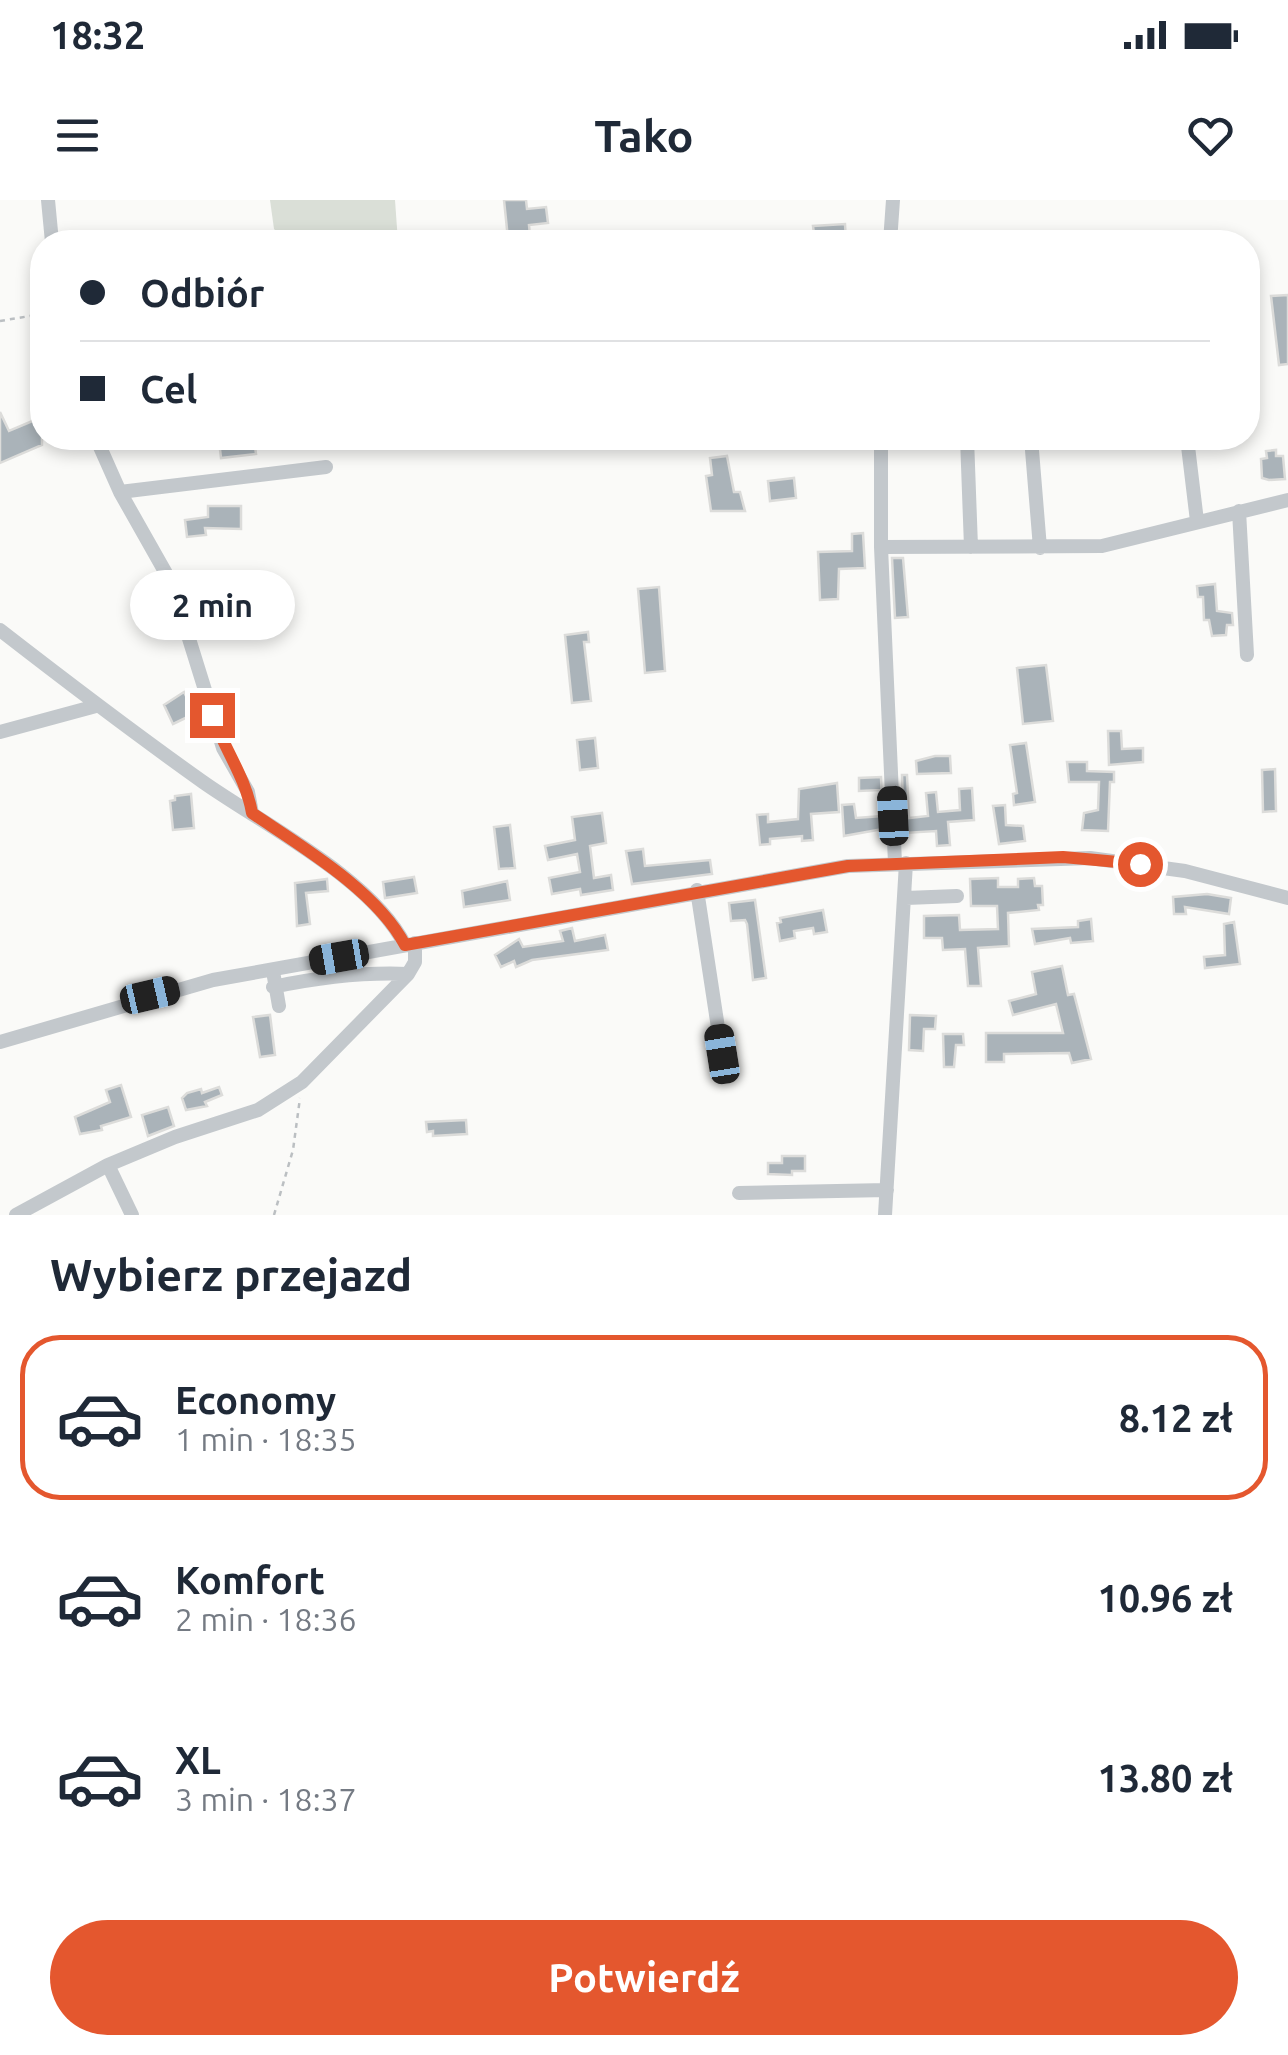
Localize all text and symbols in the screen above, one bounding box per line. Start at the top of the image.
text: 18:32 [50,14,145,56]
icon: menu [50,108,105,163]
icon: heart [1183,108,1238,163]
text: Tako [594,110,694,161]
text: Odbiór [140,272,265,314]
text: Cel [140,368,197,410]
callout: 2 min [130,570,294,640]
text: 2 min [172,587,253,623]
route end [190,693,235,738]
car [876,785,910,847]
route start [1118,842,1163,887]
car [307,937,371,977]
car [117,974,183,1016]
car [702,1022,742,1086]
text: Wybierz przejazd [50,1249,412,1300]
icon: car [55,1373,145,1463]
text: Economy [175,1379,336,1421]
text: 8.12 zł [1119,1397,1233,1439]
text: 1 min · 18:35 [175,1421,357,1457]
icon: car [55,1553,145,1643]
text: Komfort [175,1559,325,1601]
text: 10.96 zł [1097,1577,1233,1619]
text: 2 min · 18:36 [175,1601,357,1637]
icon: car [55,1733,145,1823]
text: XL [175,1739,221,1781]
text: 13.80 zł [1097,1757,1233,1799]
text: 3 min · 18:37 [175,1781,357,1817]
button: Potwierdź [50,1920,1238,2035]

